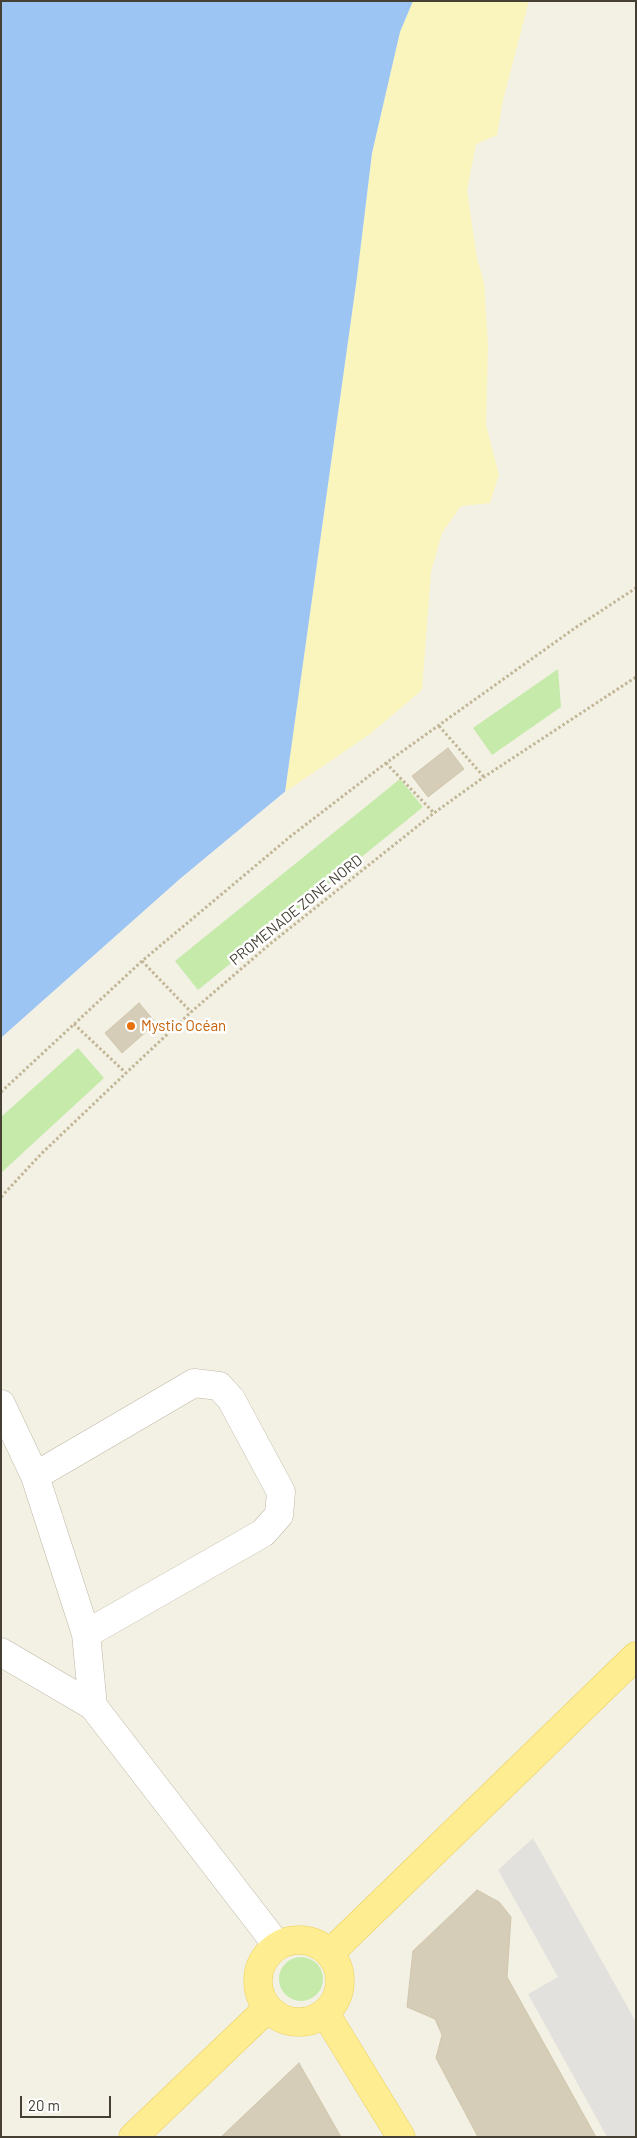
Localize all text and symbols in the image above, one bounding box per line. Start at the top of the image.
street label: PROMENADE ZONE NORD [226,851,366,969]
place label: Mystic Océan [141,1017,226,1035]
marker: Mystic Océan [125,1020,137,1032]
scale bar [22,2086,114,2118]
text: 20 m [28,2096,60,2114]

